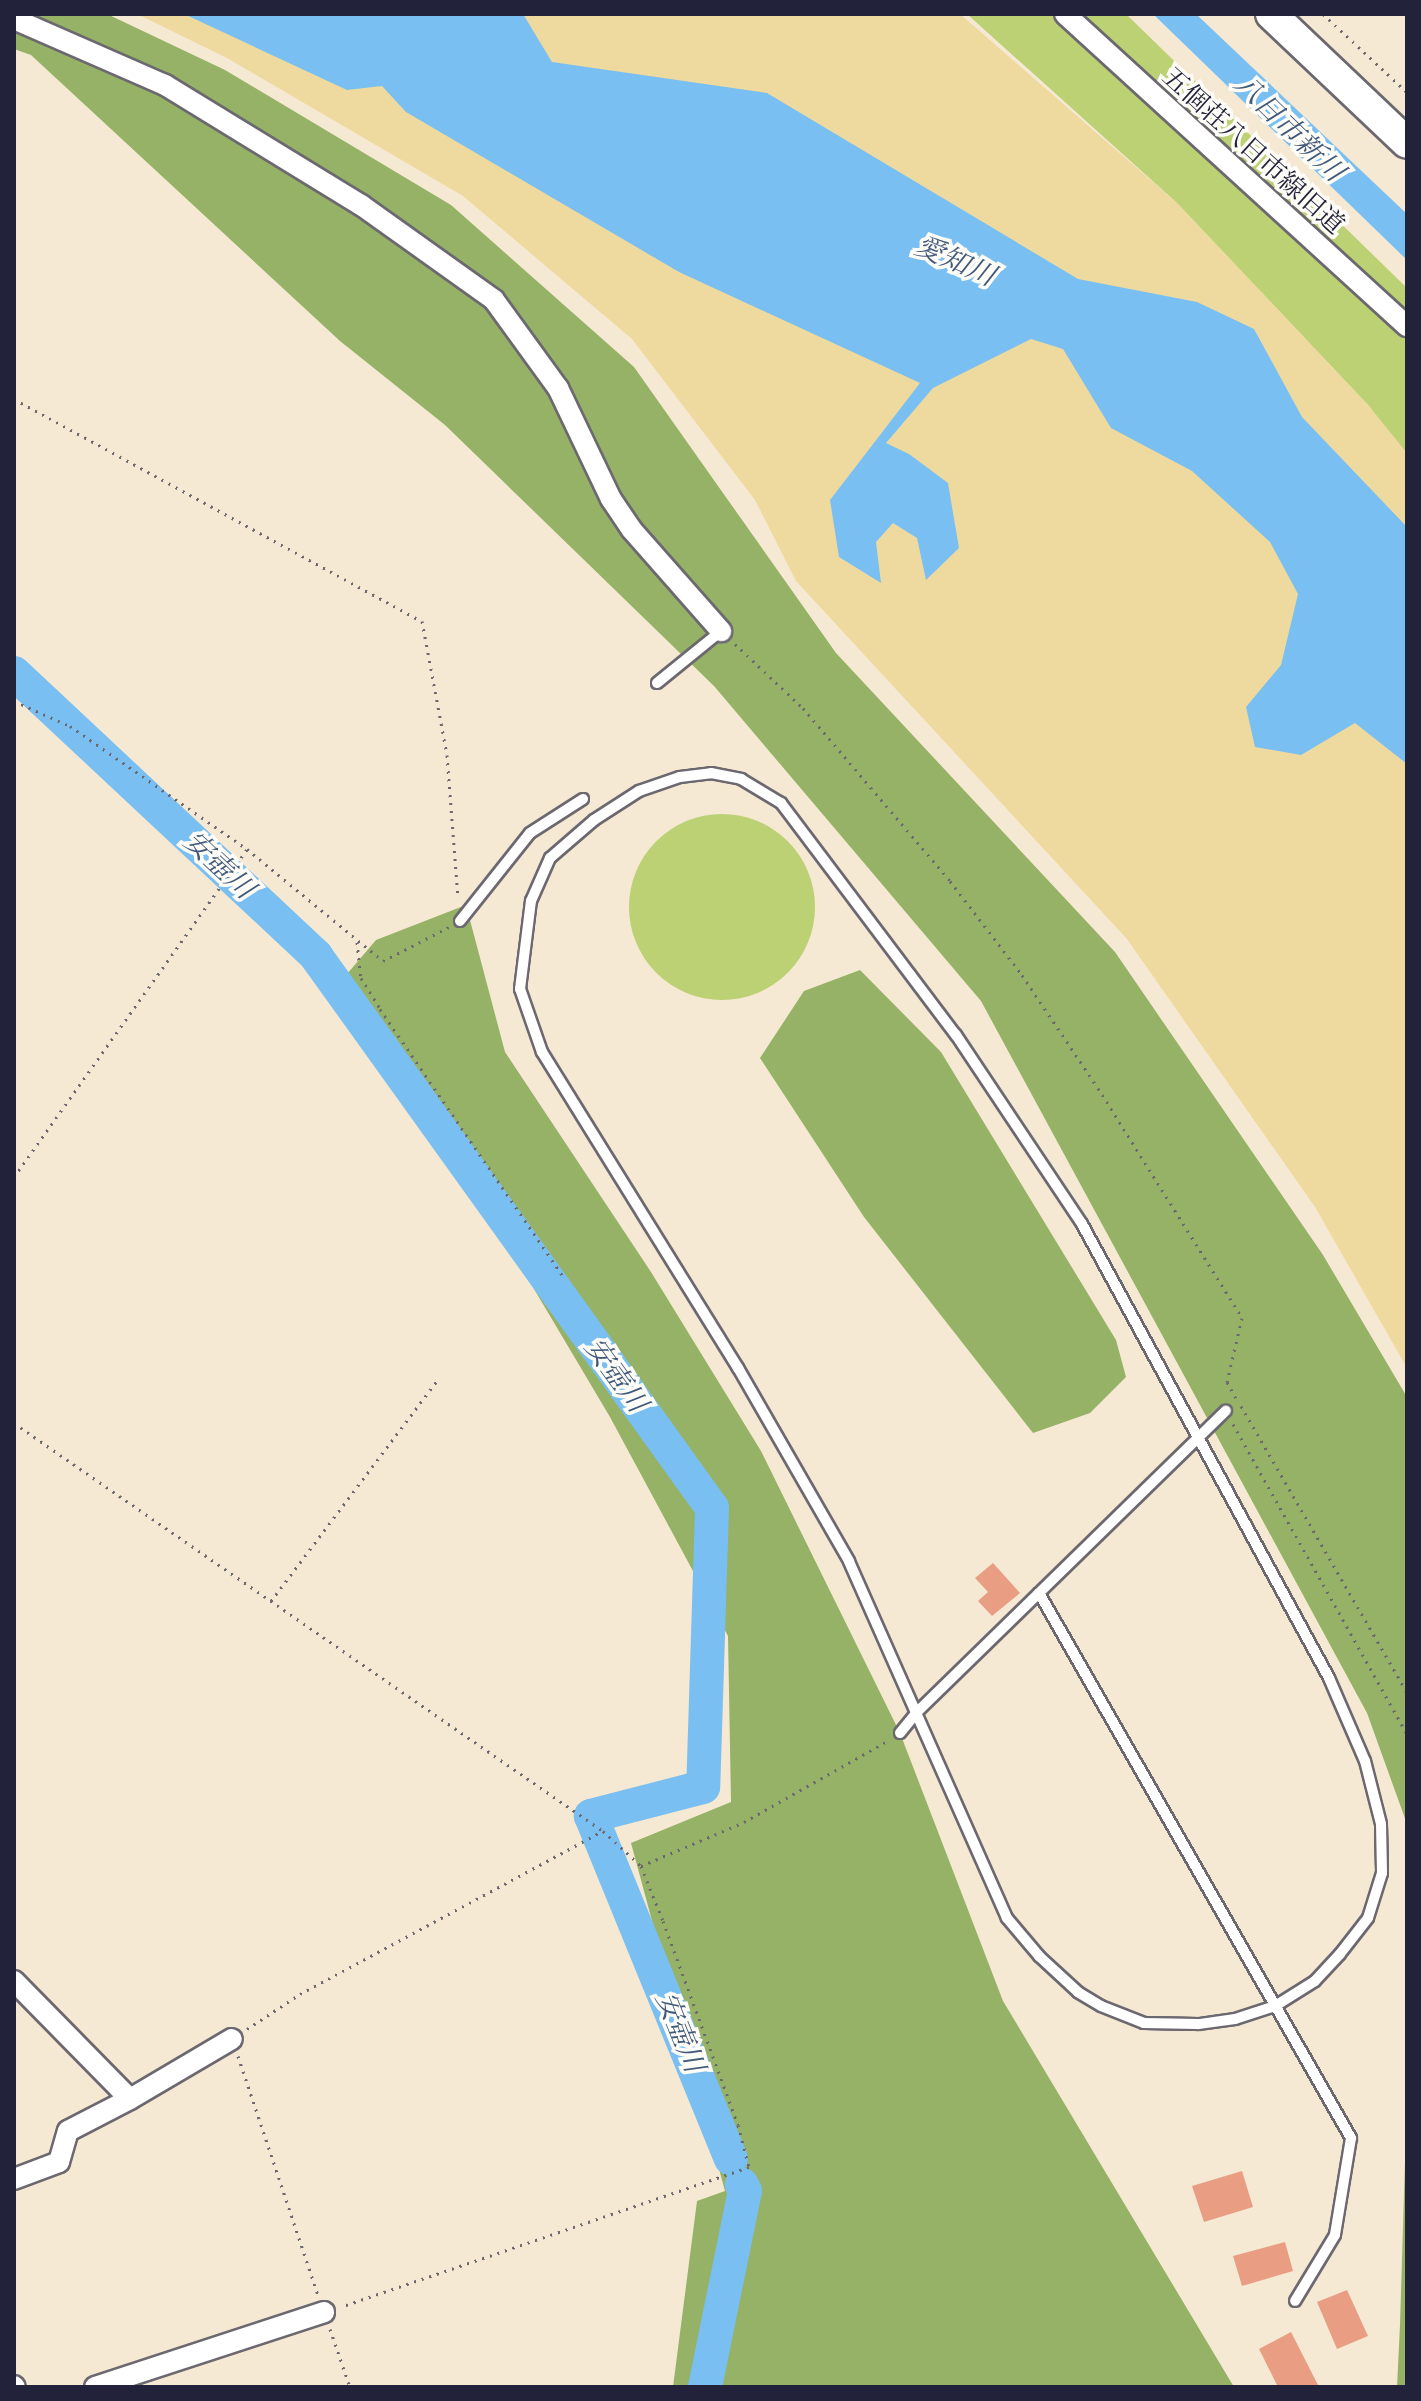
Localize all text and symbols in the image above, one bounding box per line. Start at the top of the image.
street label: 五個荘八日市線旧道 [1156,61,1350,241]
water label: 八日市新川 [1227,67,1351,189]
water label: 愛知川 [910,229,1000,293]
water label: 安壺川 [177,824,261,906]
water label: 安壺川 [578,1331,654,1419]
water label: 安壺川 [649,1987,711,2077]

